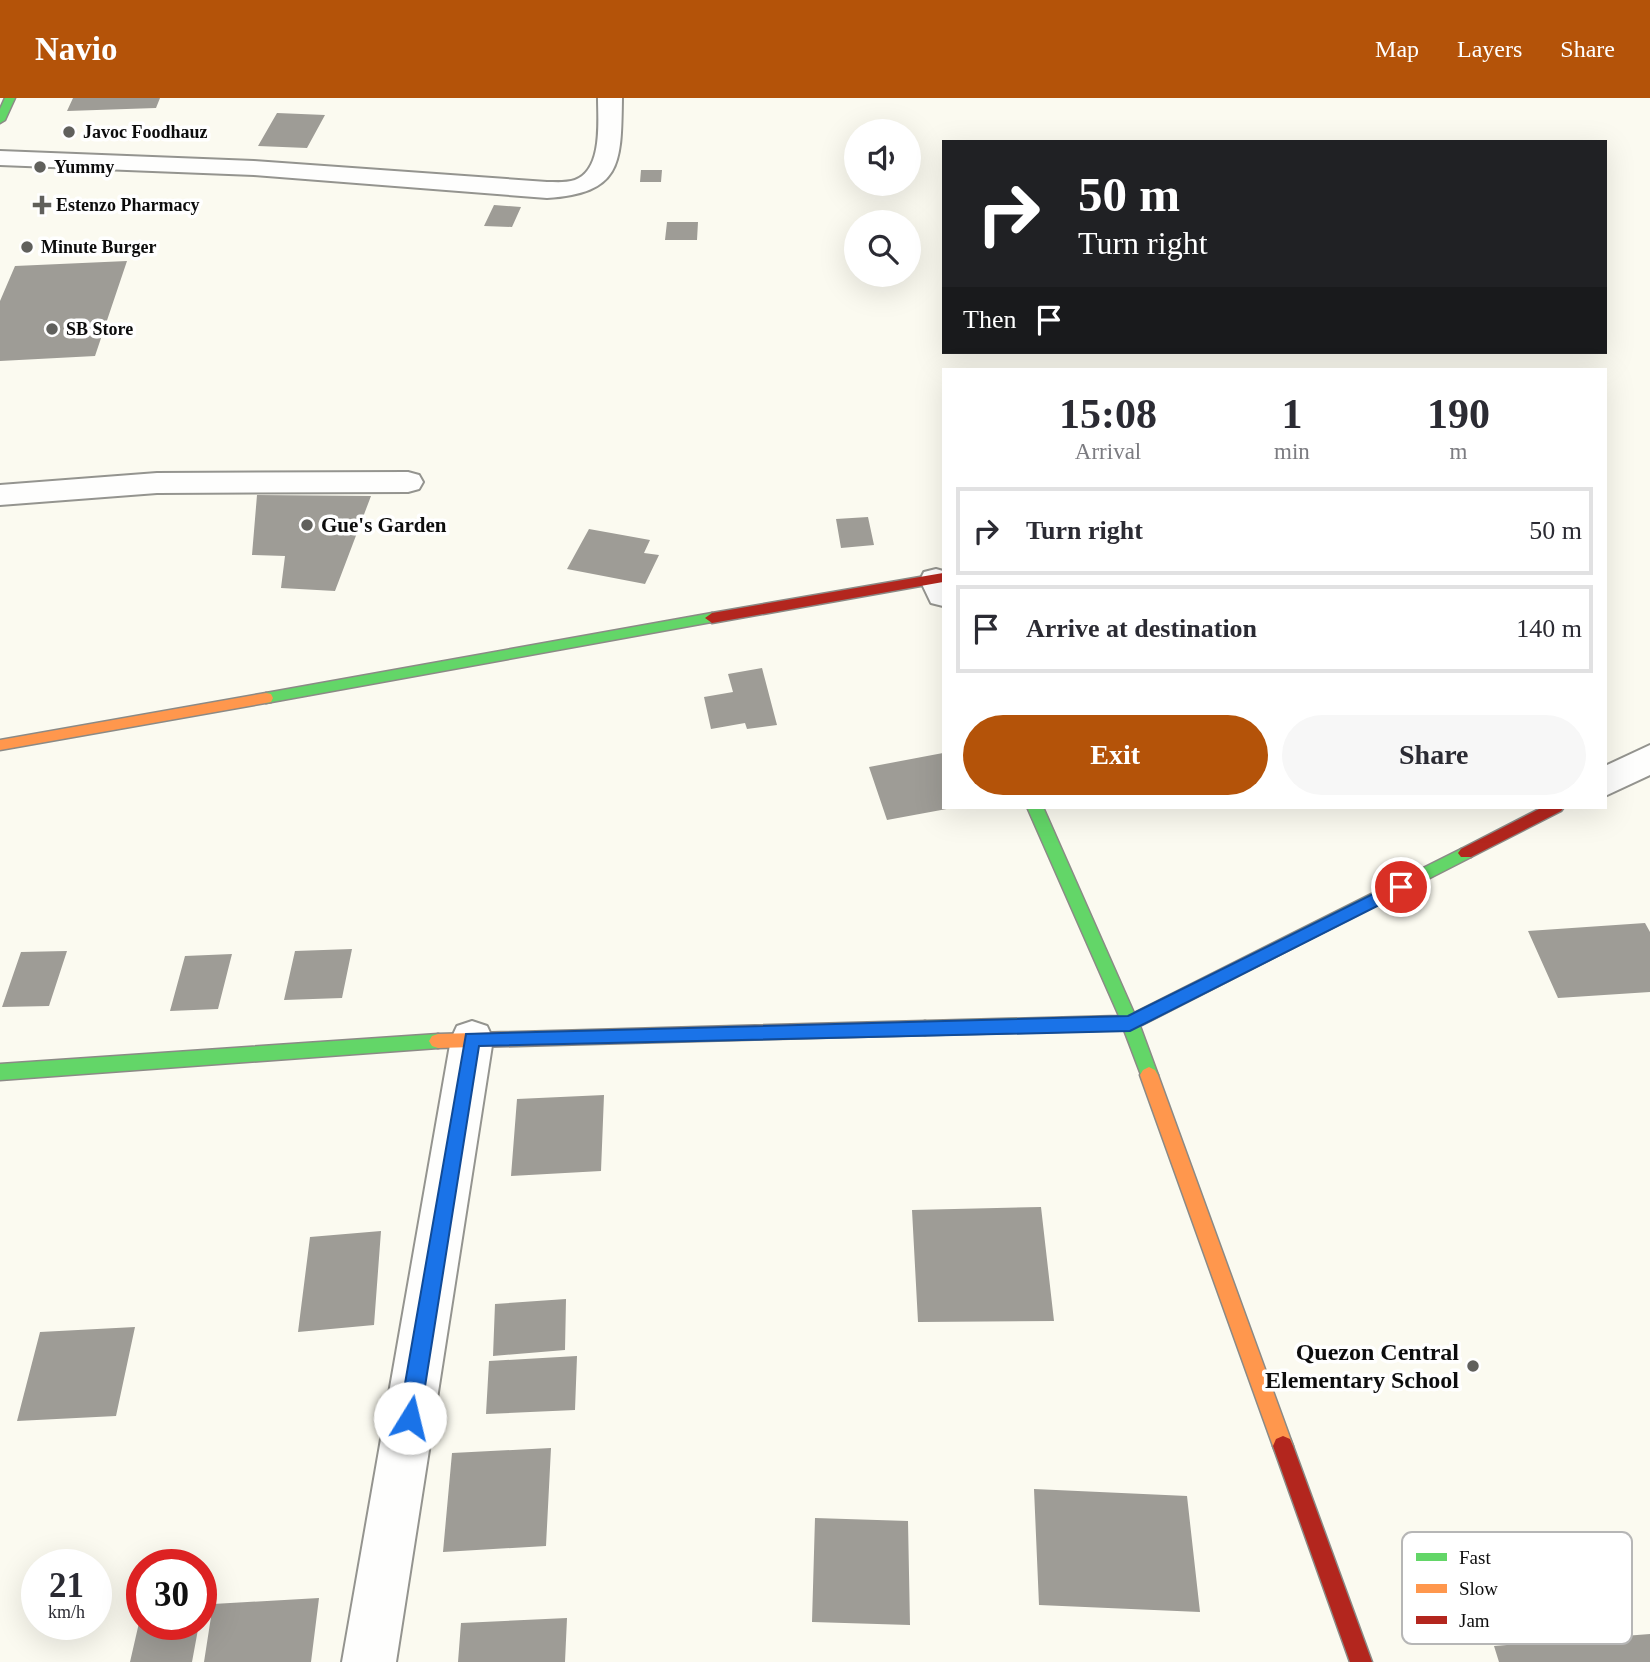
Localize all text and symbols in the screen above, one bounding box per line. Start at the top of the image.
text: Navio [35,31,118,67]
text: Map [1375,36,1419,62]
text: Layers [1457,36,1522,62]
text: Share [1560,36,1615,62]
map controls [844,119,921,287]
button: sound [844,119,921,196]
place label: Javoc Foodhauz [83,122,208,142]
marker: Javoc Foodhauz [61,124,77,140]
place label: Yummy [54,157,114,177]
marker: Yummy [32,159,48,175]
text: 50 m [1078,167,1180,222]
icon: right [963,168,1054,259]
place label: Estenzo Pharmacy [56,195,199,215]
marker: Estenzo Pharmacy [34,197,50,213]
button: search [844,210,921,287]
text: Turn right [1078,225,1208,261]
place label: Minute Burger [41,237,156,257]
marker: Minute Burger [19,239,35,255]
icon: arrive [1030,301,1068,339]
text: Then [963,305,1016,334]
place label: SB Store [66,319,133,339]
marker: SB Store [44,321,60,337]
text: 15:08 [1059,391,1157,437]
text: 1 [1281,391,1302,437]
text: 190 [1427,391,1490,437]
text: Arrival [1075,439,1141,464]
text: min [1274,439,1310,464]
text: m [1449,439,1467,464]
icon: right [967,512,1005,550]
place label: Gue's Garden [321,513,447,537]
text: Turn right [1026,516,1143,545]
text: 50 m [1529,516,1582,545]
marker: Gue's Garden [299,517,315,533]
icon: arrive [967,610,1005,648]
text: Arrive at destination [1026,614,1257,643]
text: 140 m [1516,614,1582,643]
button: Exit [963,715,1268,795]
button: Share [1282,715,1586,795]
pin [1371,857,1431,917]
icon: arrive [1382,868,1420,906]
place label: Quezon Central Elementary School [1265,1339,1459,1393]
marker: Quezon Central Elementary School [1465,1358,1481,1374]
position arrow [373,1381,447,1455]
legend [1402,1532,1632,1644]
text: Fast [1459,1547,1491,1568]
speed limit sign: 30 [126,1549,217,1640]
text: 21 [49,1566,84,1605]
text: Slow [1459,1578,1498,1599]
text: km/h [48,1602,85,1622]
text: Jam [1459,1610,1490,1631]

